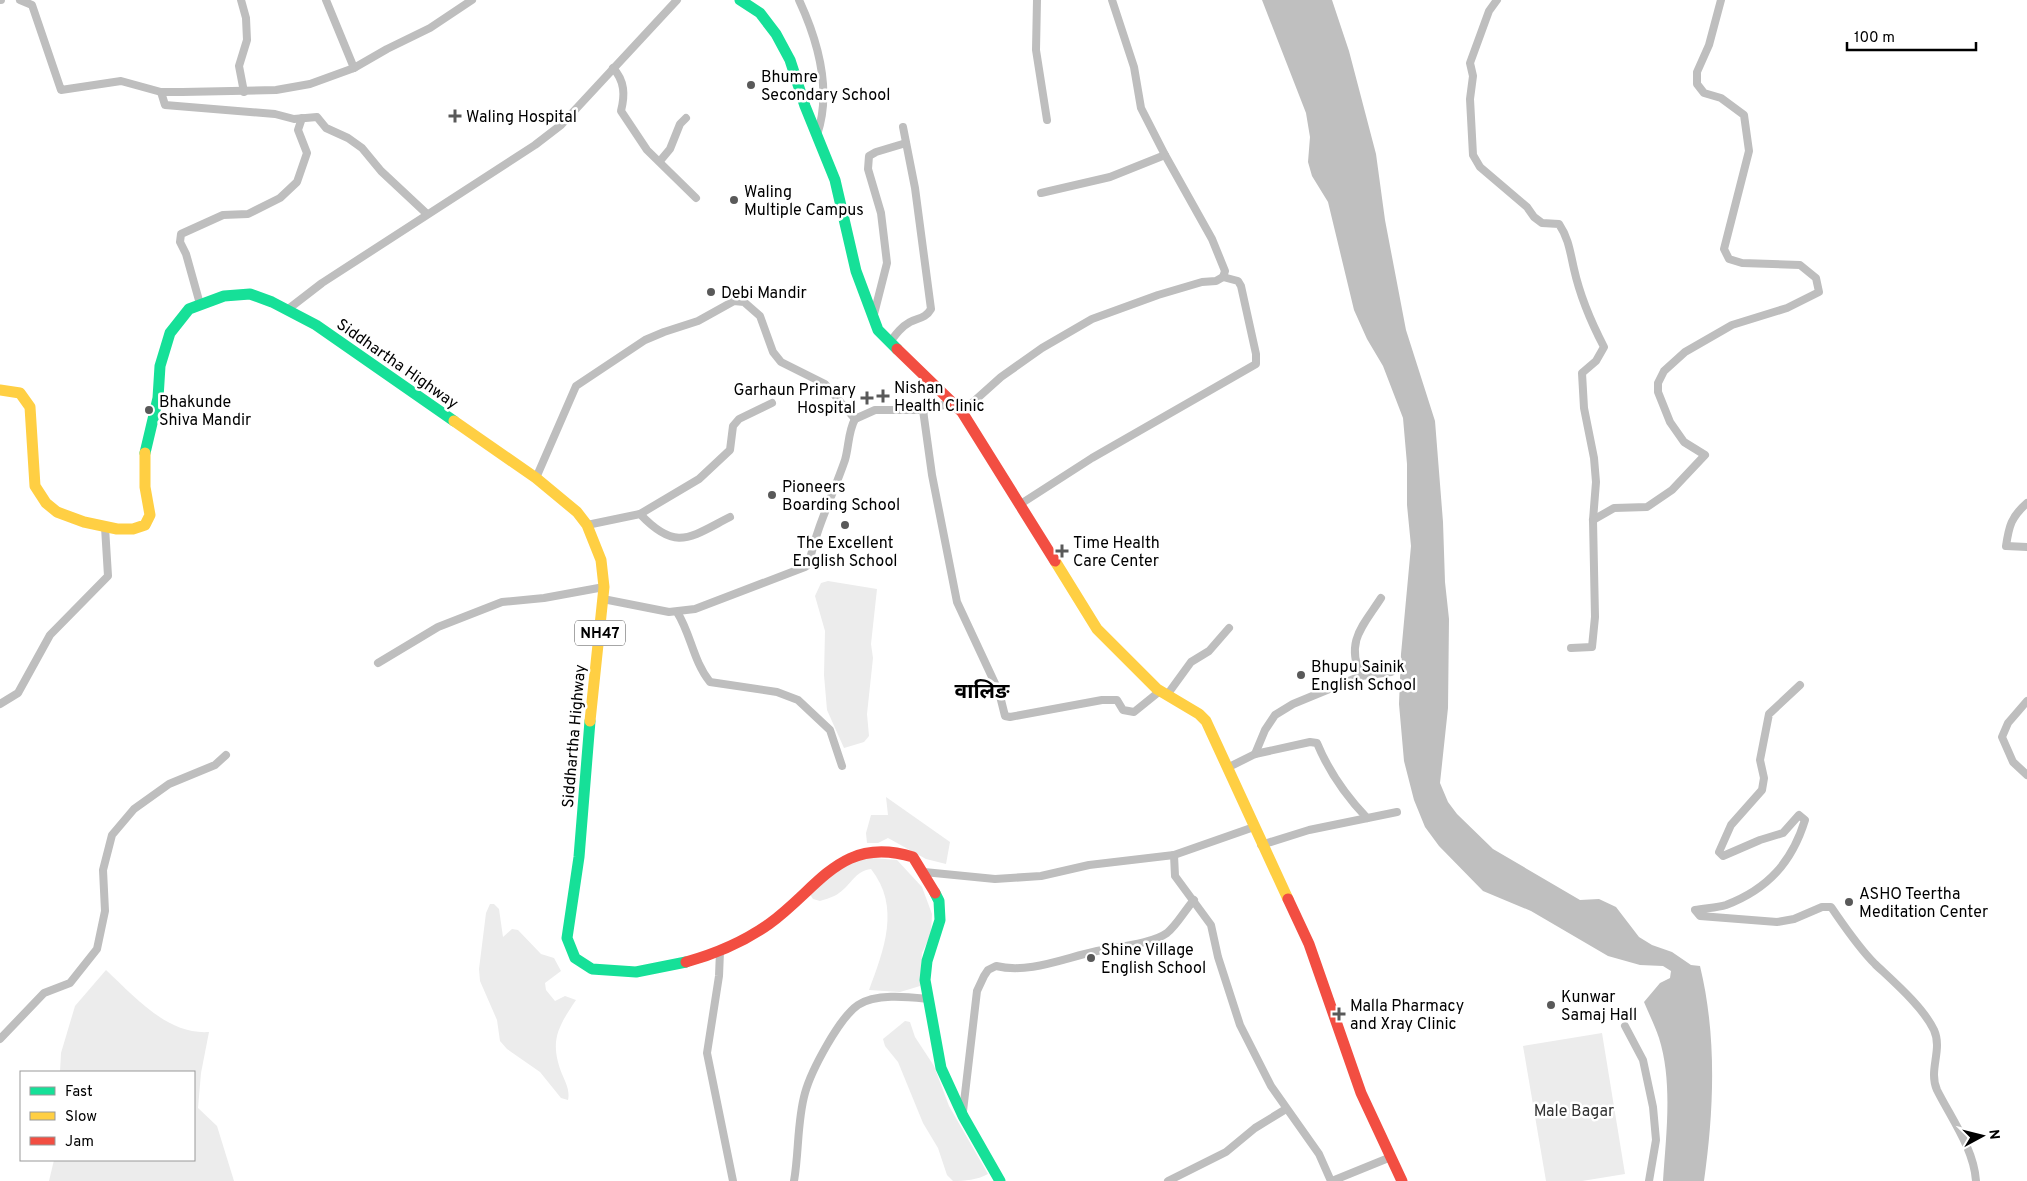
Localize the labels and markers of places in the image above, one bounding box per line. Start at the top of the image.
place label: Bhumre Secondary School [761,68,890,106]
marker: Bhumre Secondary School [745,79,757,91]
place label: Waling Hospital [466,108,577,128]
marker: Waling Hospital [448,109,462,123]
place label: Waling Multiple Campus [744,183,864,221]
marker: Waling Multiple Campus [728,194,740,206]
place label: Debi Mandir [721,284,807,304]
marker: Debi Mandir [705,286,717,298]
place label: Nishan Health Clinic [894,379,985,417]
place label: Garhaun Primary Hospital [733,381,856,419]
marker: Nishan Health Clinic [876,389,890,403]
marker: Garhaun Primary Hospital [860,391,874,405]
place label: Bhakunde Shiva Mandir [159,393,251,431]
marker: Bhakunde Shiva Mandir [143,404,155,416]
place label: Pioneers Boarding School [782,478,900,516]
marker: Pioneers Boarding School [766,489,778,501]
marker: The Excellent English School [839,519,851,531]
place label: The Excellent English School [792,534,898,572]
place label: Time Health Care Center [1073,534,1160,572]
marker: Time Health Care Center [1055,544,1069,558]
place label: Bhupu Sainik English School [1311,658,1416,696]
marker: Bhupu Sainik English School [1295,669,1307,681]
place label: ASHO Teertha Meditation Center [1859,885,1988,923]
marker: ASHO Teertha Meditation Center [1843,896,1855,908]
place label: Shine Village English School [1101,941,1206,979]
marker: Shine Village English School [1085,952,1097,964]
place label: Kunwar Samaj Hall [1561,988,1637,1026]
place label: Malla Pharmacy and Xray Clinic [1350,997,1464,1035]
marker: Kunwar Samaj Hall [1545,999,1557,1011]
marker: Malla Pharmacy and Xray Clinic [1332,1007,1346,1021]

